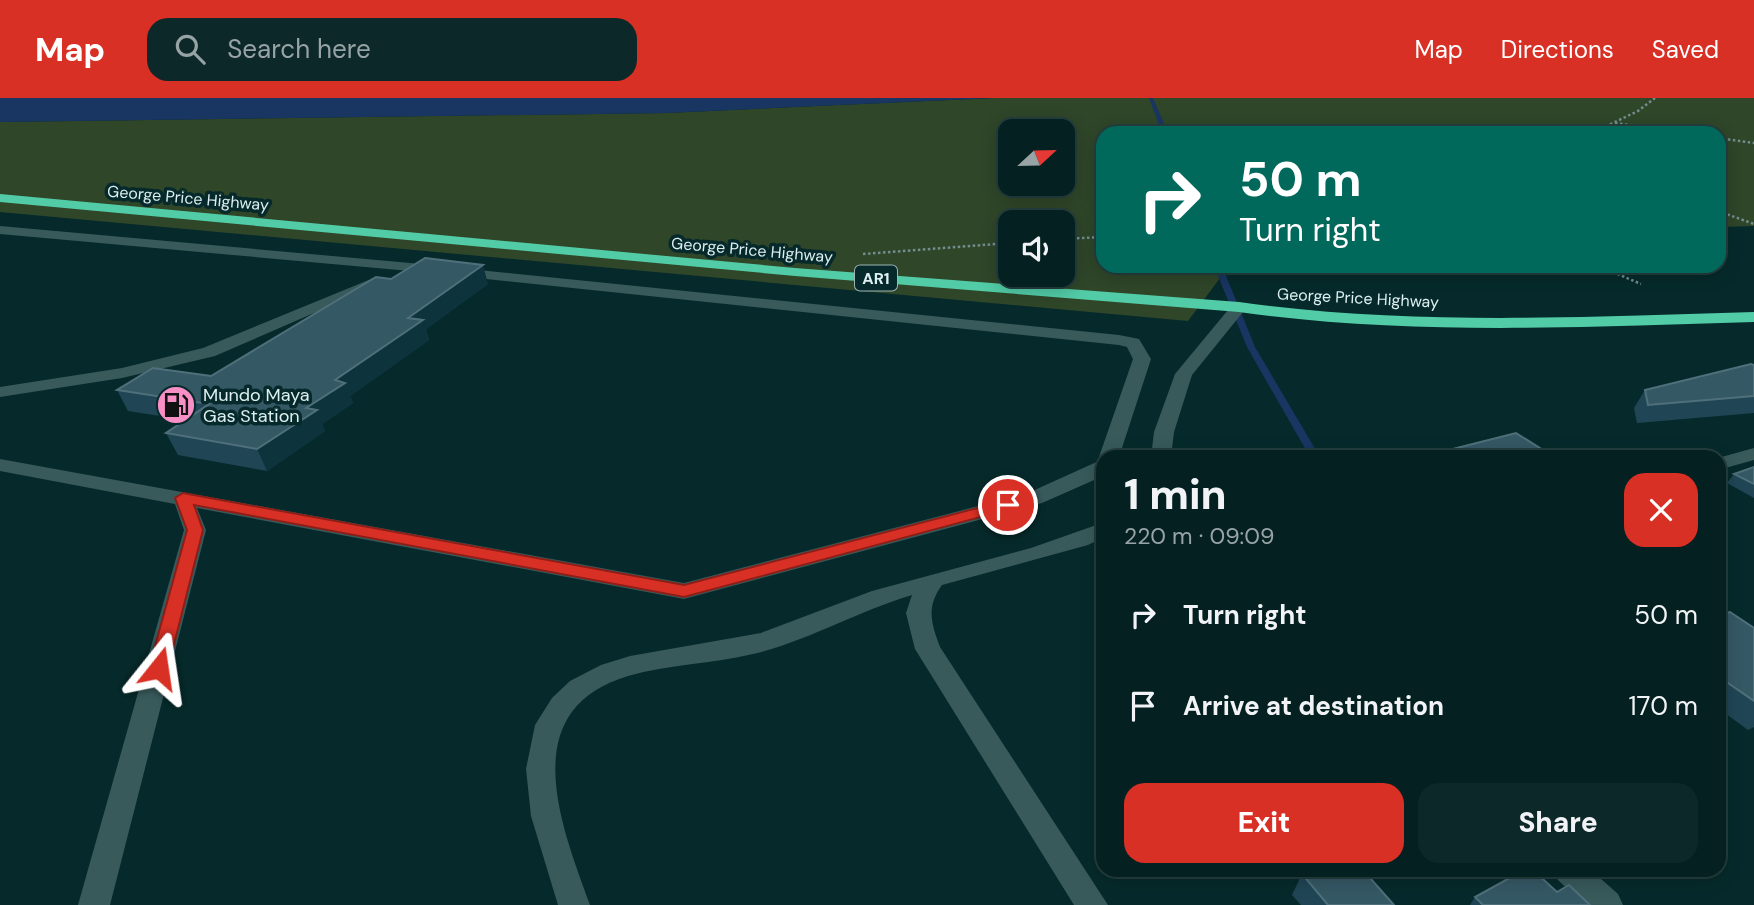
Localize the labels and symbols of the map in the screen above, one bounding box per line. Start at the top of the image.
north arrow [998,119,1074,196]
street label: George Price Highway [106,180,270,216]
street label: George Price Highway [670,232,834,268]
road number: AR1 [855,266,897,290]
street label: George Price Highway [1277,283,1440,313]
place label: Mundo Maya Gas Station [203,383,309,428]
fuel station icon: Mundo Maya Gas Station [155,384,197,426]
pin [978,475,1038,535]
position arrow [122,631,196,705]

